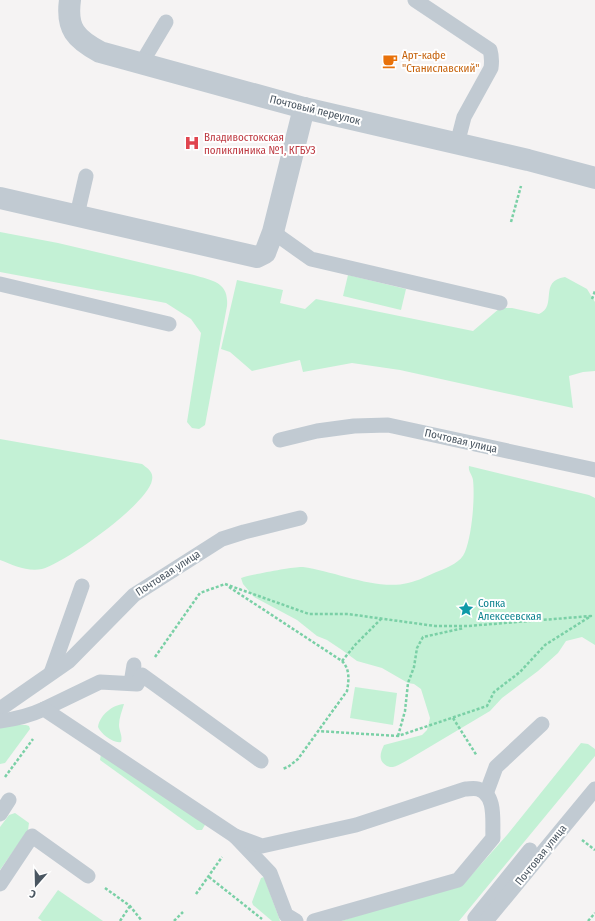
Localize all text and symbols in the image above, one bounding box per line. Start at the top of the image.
place label: Арт-кафе "Станиславский" [402,49,480,75]
cafe icon: Арт-кафе "Станиславский" [381,52,399,70]
street label: Почтовый переулок [268,92,363,128]
place label: Владивостокская поликлиника №1, КГБУЗ [204,131,316,157]
hospital icon: Владивостокская поликлиника №1, КГБУЗ [183,134,201,152]
street label: Почтовая улица [423,426,499,456]
street label: Почтовая улица [133,547,203,599]
place label: Сопка Алексеевская [478,597,541,623]
place icon: Сопка Алексеевская [457,600,475,618]
street label: Почтовая улица [513,822,569,888]
north arrow [16,865,56,905]
text: С [28,887,38,901]

